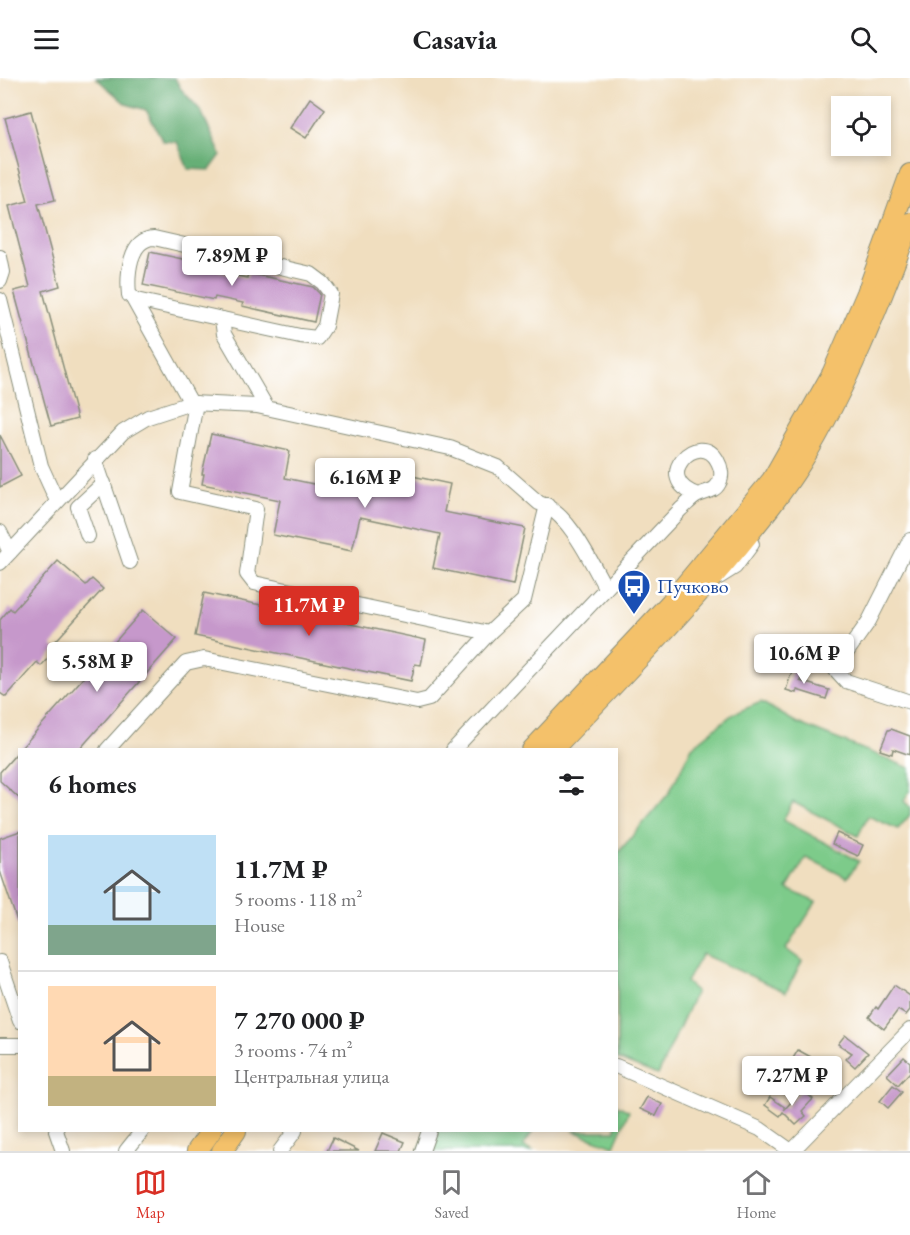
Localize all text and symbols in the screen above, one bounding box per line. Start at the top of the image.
text: Casavia [413,22,497,57]
icon: menu [30,23,63,56]
icon: search [847,23,880,56]
map controls [831,96,891,156]
button: locate [831,96,891,156]
pin: 7.89M ₽ [177,236,287,287]
text: 7.89M ₽ [196,242,268,268]
pin: 6.16M ₽ [310,458,420,509]
text: 6.16M ₽ [329,464,401,490]
bus stop icon: Пучково [616,568,652,615]
place label: Пучково [657,573,729,599]
pin: 11.7M ₽ [254,586,364,637]
text: 11.7M ₽ [273,592,345,618]
pin: 10.6M ₽ [749,634,859,685]
text: 10.6M ₽ [768,640,840,666]
pin: 5.58M ₽ [42,642,152,693]
text: 5.58M ₽ [61,648,133,674]
text: 6 homes [48,767,137,801]
icon: filters [555,768,588,801]
text: 11.7M ₽ [234,852,328,886]
icon: home [96,859,168,931]
text: 5 rooms · 118 m² [234,886,362,912]
text: House [234,912,285,938]
text: 7 270 000 ₽ [234,1003,365,1037]
icon: home [96,1010,168,1082]
text: 3 rooms · 74 m² [234,1037,353,1063]
pin: 7.27M ₽ [737,1056,847,1107]
text: 7.27M ₽ [756,1062,828,1088]
text: Центральная улица [234,1063,389,1089]
tab: Map [134,1166,167,1223]
tab: Saved [435,1166,469,1223]
tab: Home [737,1166,776,1223]

